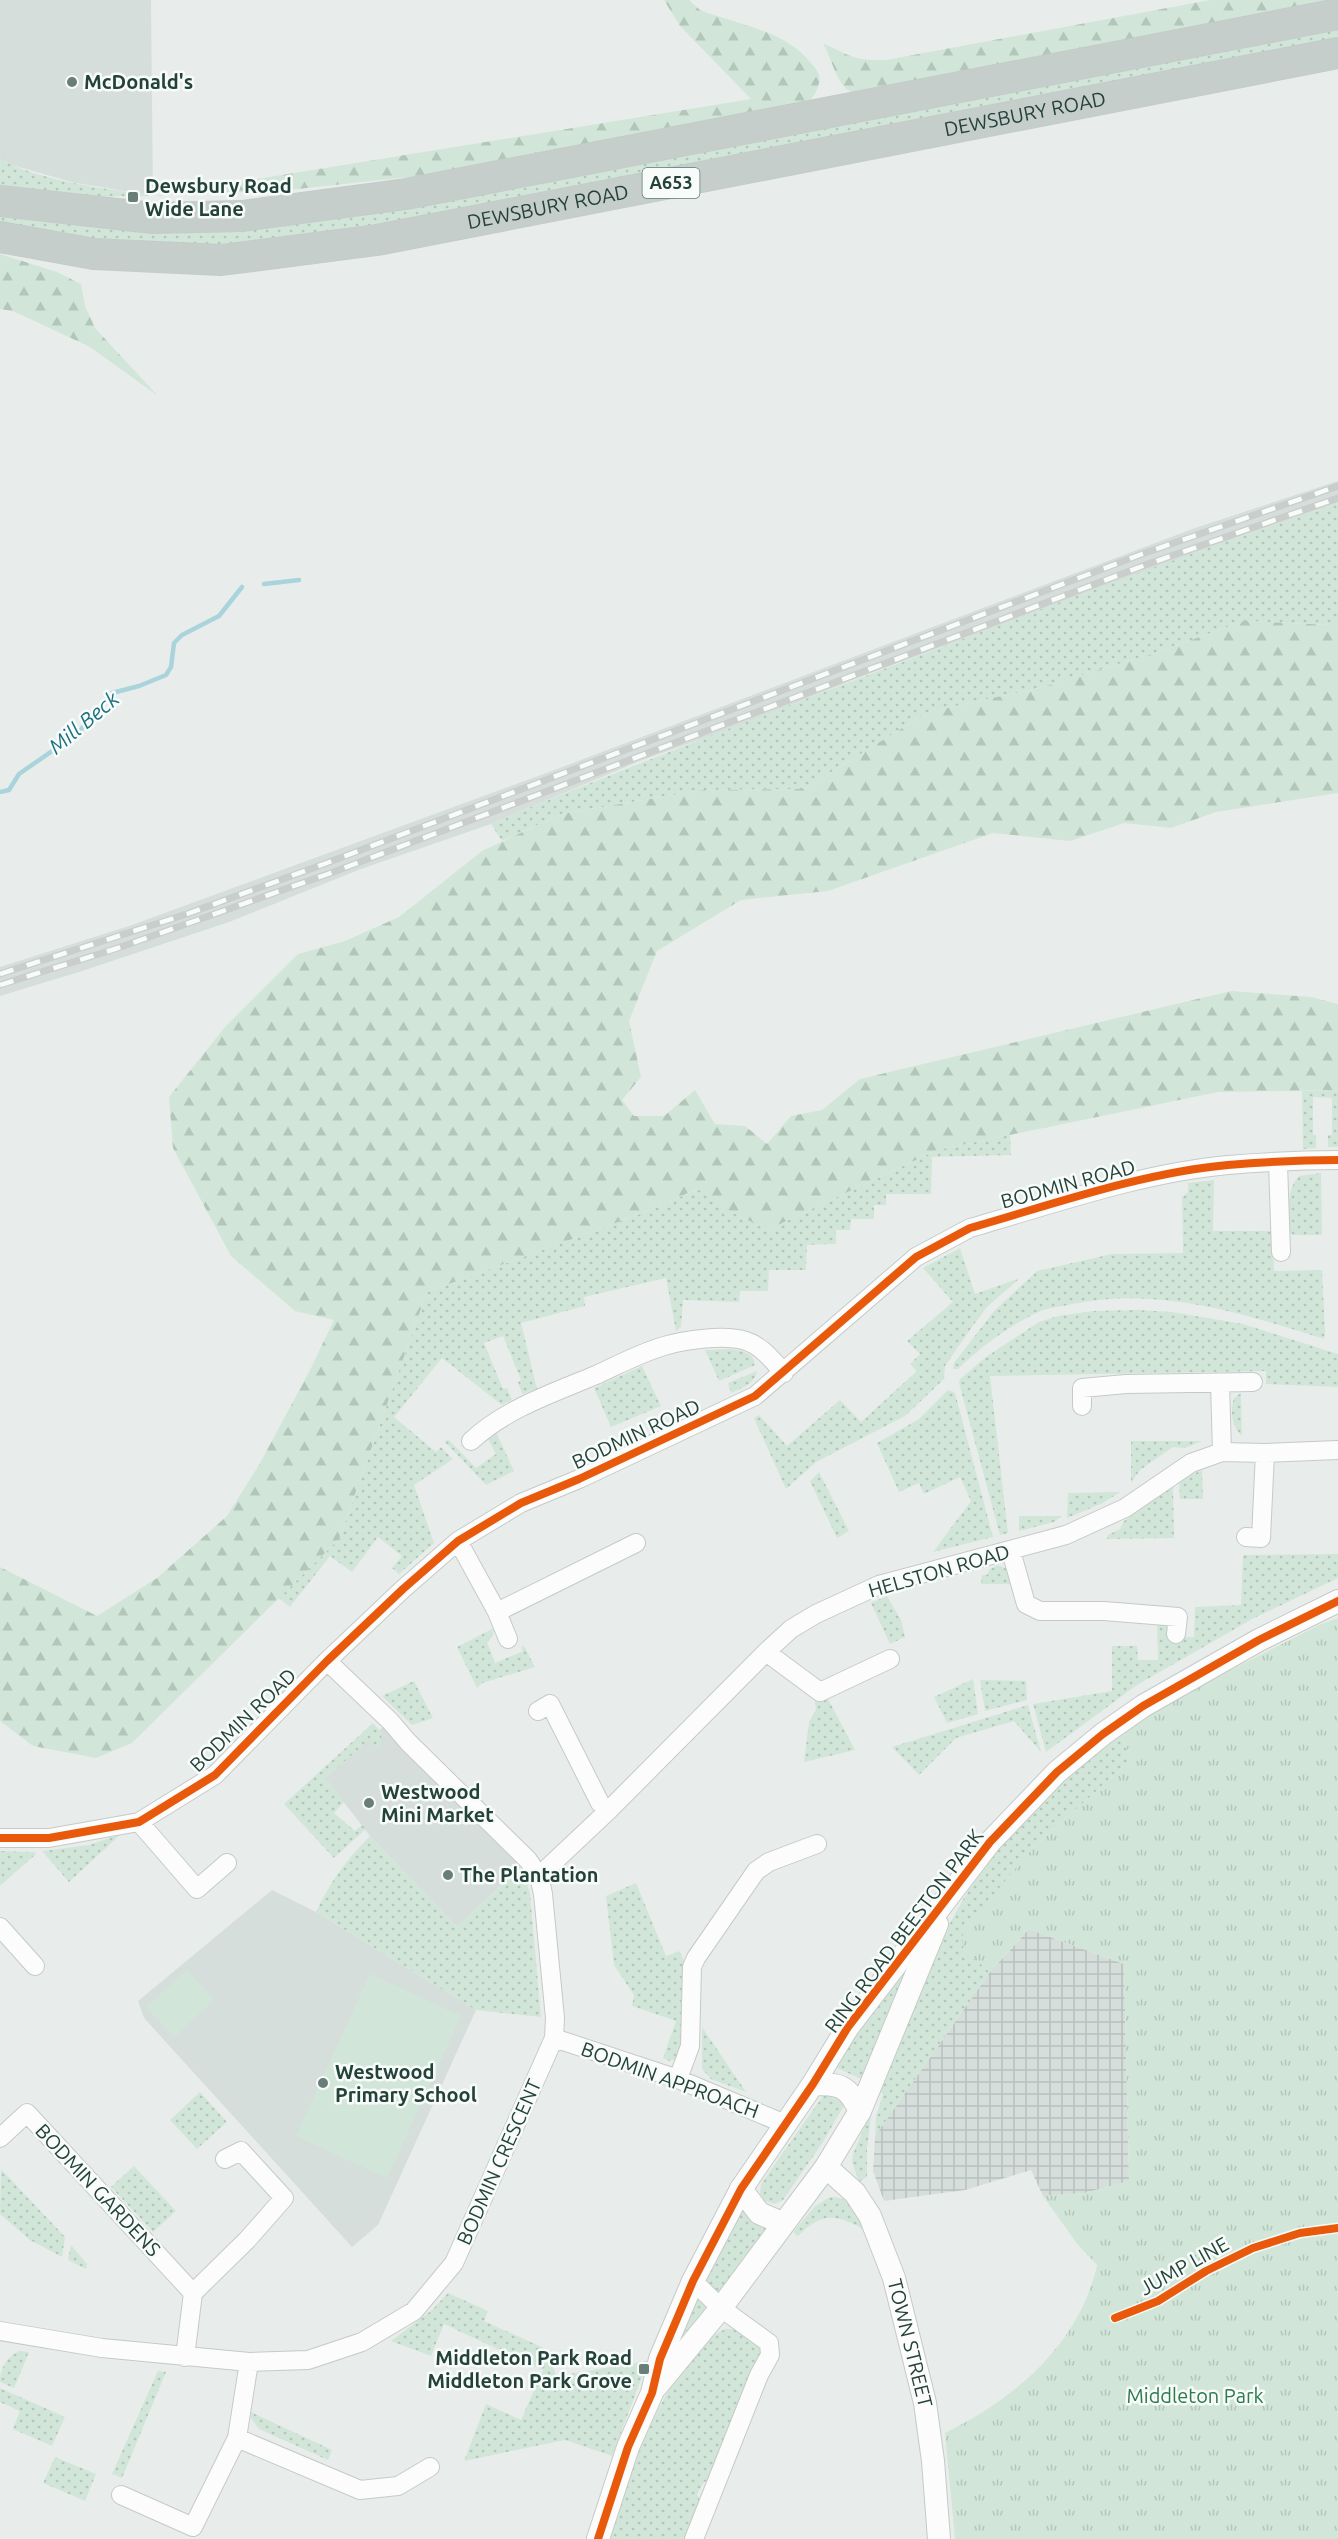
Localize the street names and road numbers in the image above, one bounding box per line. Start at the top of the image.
street label: DEWSBURY ROAD [942,86,1108,140]
road number: A653 [642,168,700,198]
street label: DEWSBURY ROAD [465,179,630,233]
street label: BODMIN ROAD [998,1154,1138,1213]
street label: BODMIN ROAD [568,1394,703,1473]
street label: HELSTON ROAD [865,1539,1012,1602]
street label: BODMIN ROAD [185,1663,300,1776]
street label: RING ROAD BEESTON PARK [820,1824,988,2037]
street label: BODMIN APPROACH [578,2037,762,2122]
street label: BODMIN CRESCENT [452,2075,545,2248]
street label: BODMIN GARDENS [31,2119,166,2261]
street label: JUMP LINE [1135,2232,1232,2299]
street label: TOWN STREET [884,2277,938,2410]

